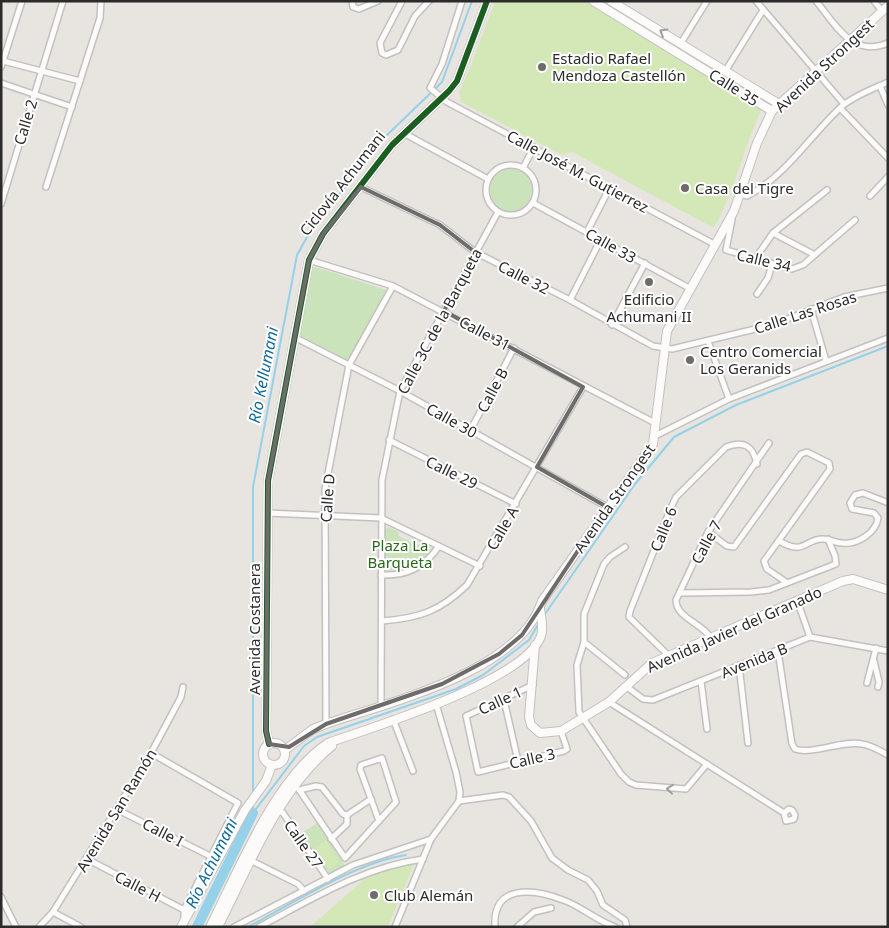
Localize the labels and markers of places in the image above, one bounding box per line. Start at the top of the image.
place label: Estadio Rafael Mendoza Castellón [552,48,686,85]
marker: Estadio Rafael Mendoza Castellón [536,61,548,73]
place label: Casa del Tigre [695,178,794,198]
marker: Casa del Tigre [679,182,691,194]
marker: Edificio Achumani II [643,276,655,288]
place label: Edificio Achumani II [607,289,691,326]
place label: Centro Comercial Los Geranids [700,341,822,378]
marker: Centro Comercial Los Geranids [684,354,696,366]
place label: Club Alemán [384,885,473,905]
marker: Club Alemán [368,889,380,901]

